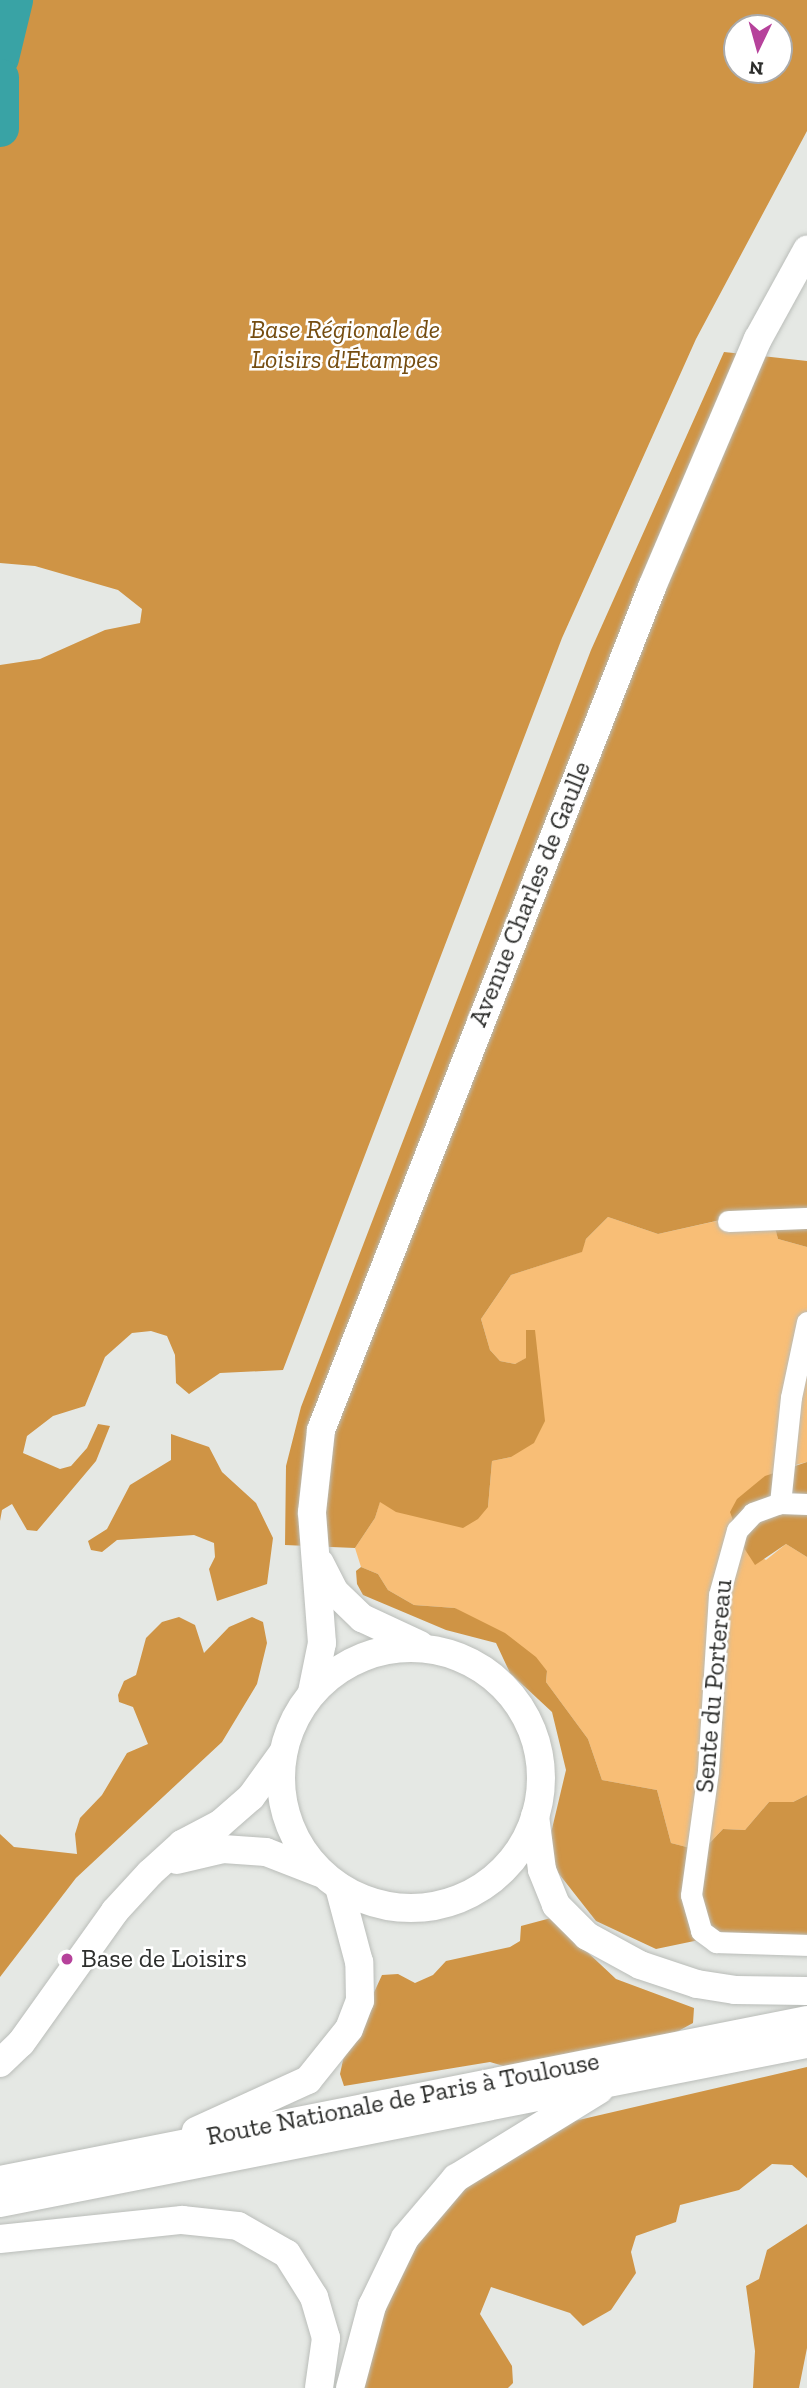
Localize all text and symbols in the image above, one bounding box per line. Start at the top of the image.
north arrow [723,14,793,84]
text: N [748,56,765,81]
park label: Base Régionale de Loisirs d'Étampes [250,314,440,376]
street label: Avenue Charles de Gaulle [463,757,597,1031]
street label: Sente du Portereau [689,1578,739,1794]
place label: Base de Loisirs [81,1943,247,1975]
marker: Base de Loisirs [59,1951,75,1967]
street label: Route Nationale de Paris à Toulouse [204,2046,602,2152]

